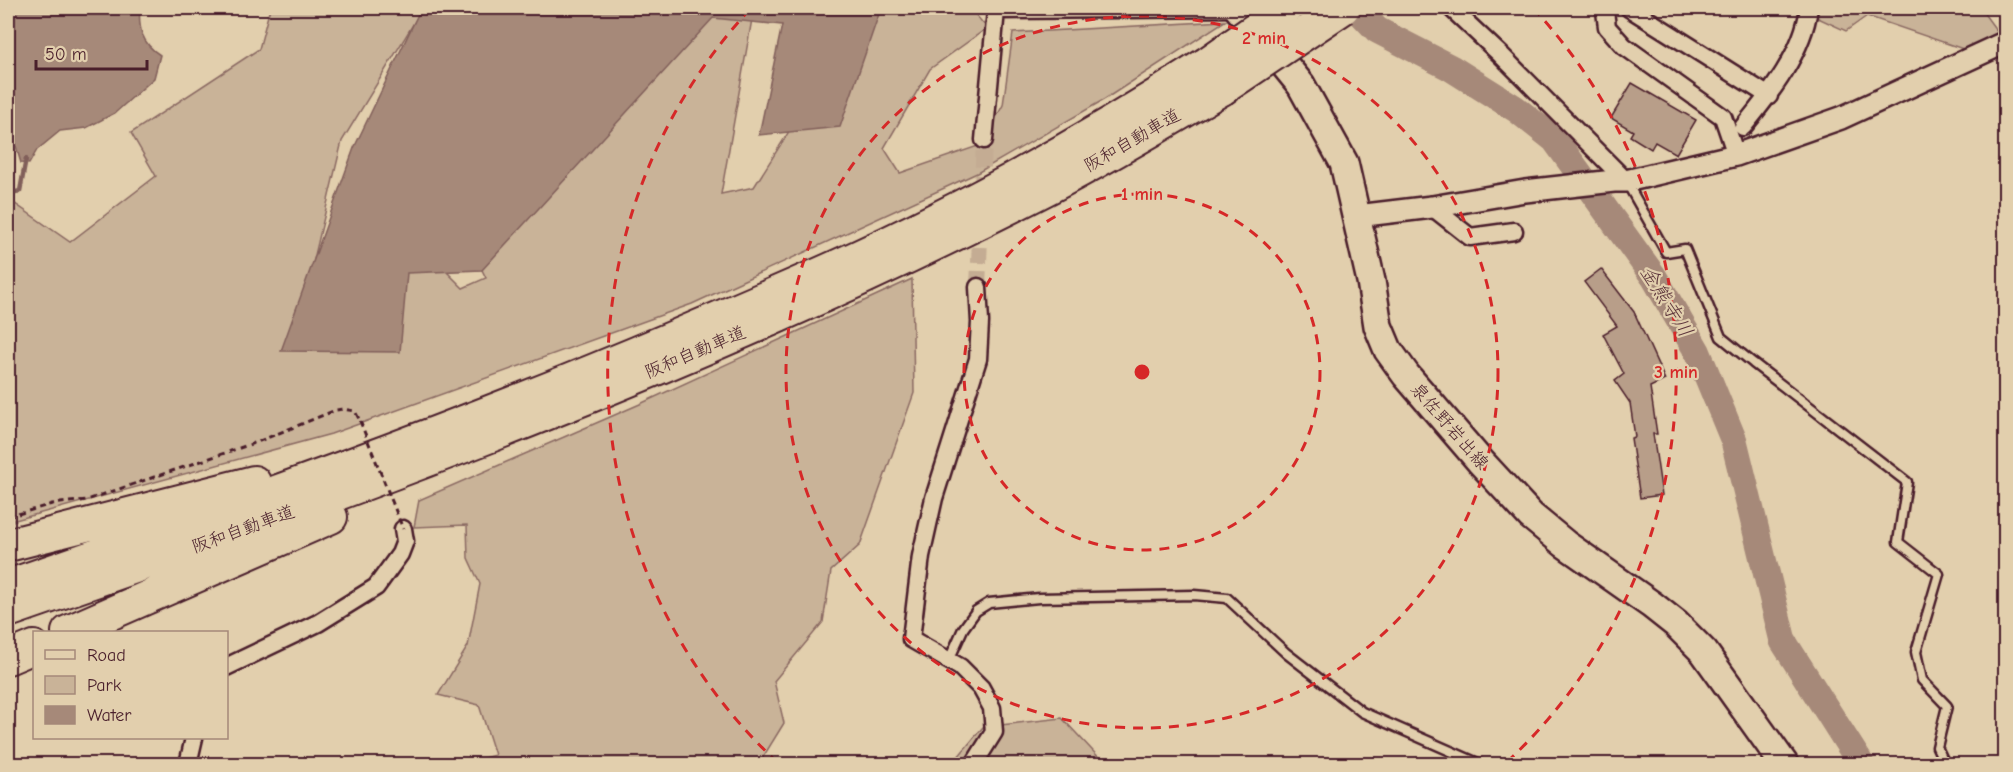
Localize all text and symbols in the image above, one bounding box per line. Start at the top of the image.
text: 2 min [1242,28,1286,49]
scale bar [36,33,147,71]
text: 50 m [45,44,87,65]
street label: 阪和自動車道 [1080,104,1184,177]
text: 1 min [1121,184,1163,205]
water label: 金熊寺川 [1636,261,1698,341]
street label: 阪和自動車道 [641,322,749,383]
centre of rings [1132,362,1152,382]
text: 3 min [1654,362,1698,383]
street label: 泉佐野岩出線 [1406,379,1493,474]
street label: 阪和自動車道 [189,501,298,558]
legend [33,631,228,739]
text: Road [87,645,126,666]
text: Park [87,675,122,696]
text: Water [87,705,132,726]

